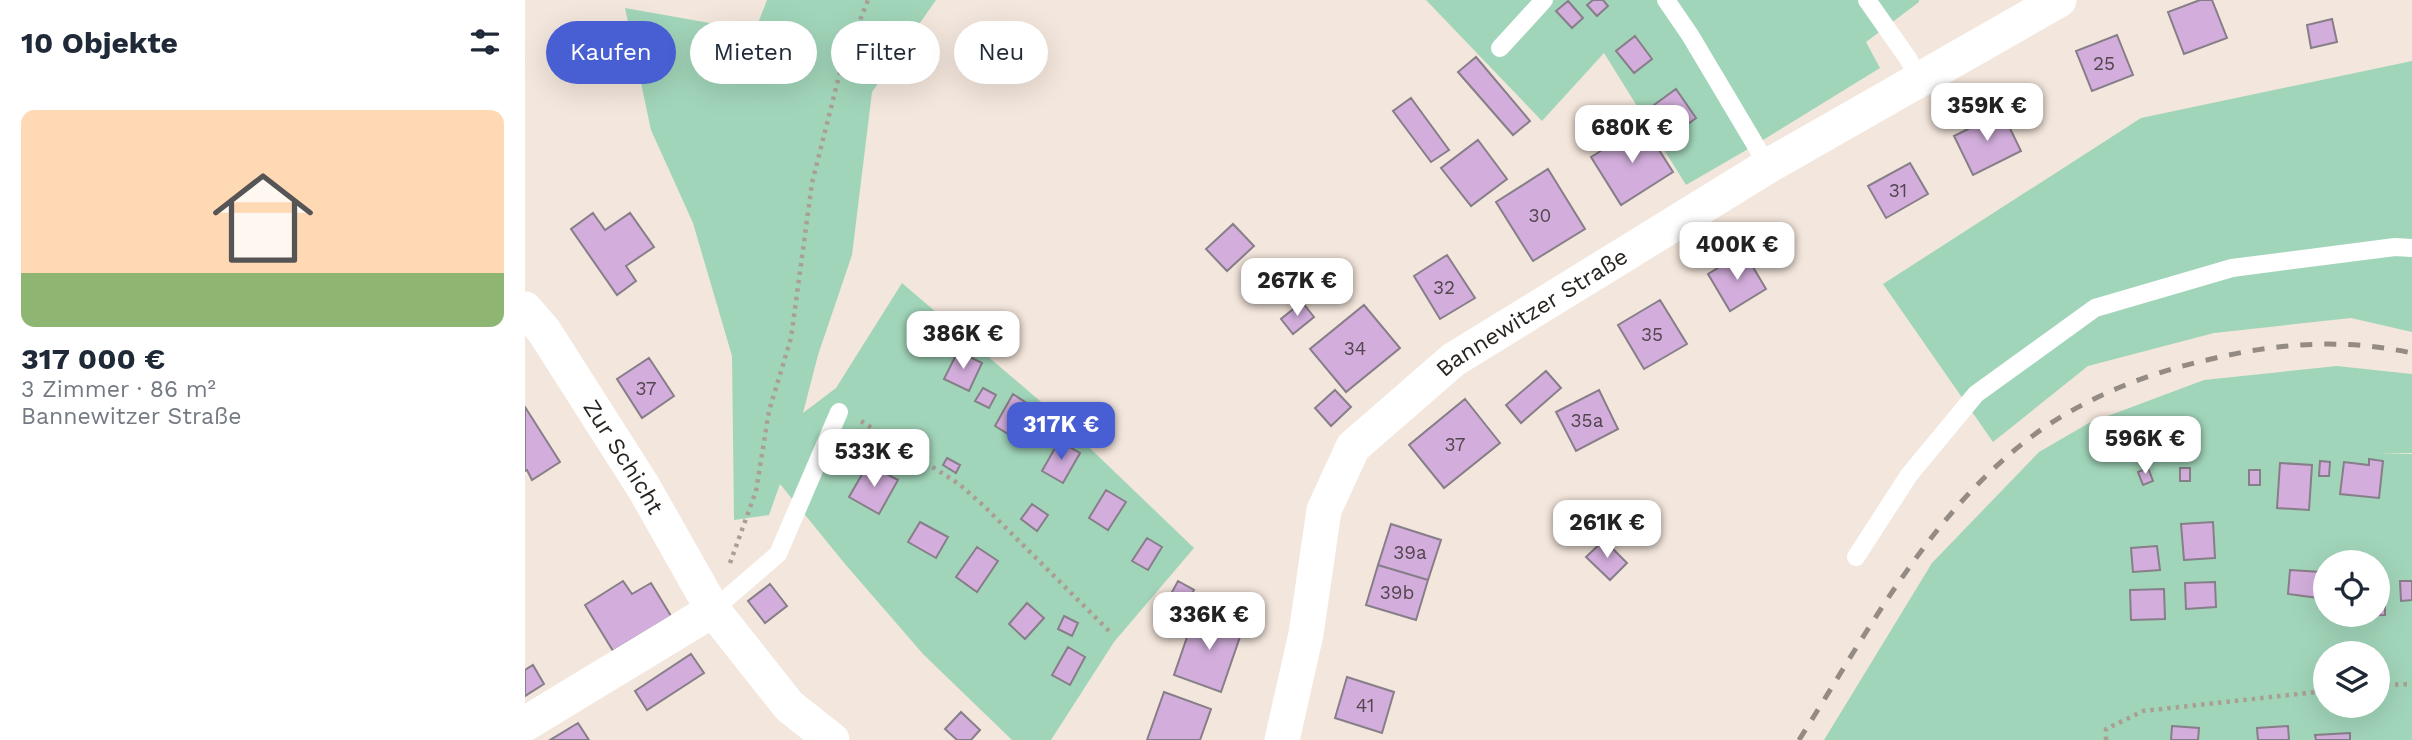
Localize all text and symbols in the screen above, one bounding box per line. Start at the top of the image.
chip: Kaufen [546,21,676,84]
chip: Mieten [690,21,817,84]
chip: Filter [831,21,940,84]
chip: Neu [954,21,1048,84]
icon: filters [466,23,504,61]
text: 10 Objekte [21,25,178,60]
house number: 25 [2093,52,2115,75]
pin: 359K € [1930,83,2044,143]
text: 359K € [1947,92,2027,119]
pin: 680K € [1575,106,1689,165]
text: 680K € [1591,114,1673,141]
icon: home [200,155,326,281]
house number: 31 [1889,179,1907,202]
house number: 30 [1529,204,1551,227]
pin: 400K € [1680,222,1794,282]
text: 400K € [1695,231,1779,258]
street label: Bannewitzer Straße [1431,243,1633,383]
pin: 267K € [1240,258,1354,318]
text: 267K € [1257,267,1337,294]
house number: 32 [1433,276,1455,299]
pin: 386K € [906,312,1020,371]
text: 386K € [923,320,1003,347]
house number: 35 [1641,323,1663,346]
house number: 34 [1344,337,1366,360]
text: 317 000 € [21,341,165,376]
text: 3 Zimmer · 86 m² [21,376,216,403]
house number: 37 [636,377,656,400]
street label: Zur Schicht [577,395,669,519]
pin: 317K € [1004,402,1118,462]
text: Bannewitzer Straße [21,403,241,430]
house number: 35a [1571,409,1604,432]
text: 317K € [1023,411,1099,438]
pin: 596K € [2088,416,2202,476]
text: 596K € [2105,425,2185,452]
pin: 533K € [817,430,931,489]
house number: 37 [1445,433,1465,456]
text: 533K € [834,438,914,465]
pin: 261K € [1550,500,1664,560]
text: 261K € [1569,509,1645,536]
house number: 39a [1393,541,1427,564]
map controls [2313,550,2390,718]
button: locate [2313,550,2390,627]
house number: 39b [1380,581,1414,604]
pin: 336K € [1152,592,1266,652]
text: 336K € [1169,601,1249,628]
button: layers [2313,641,2390,718]
house number: 41 [1356,694,1374,717]

